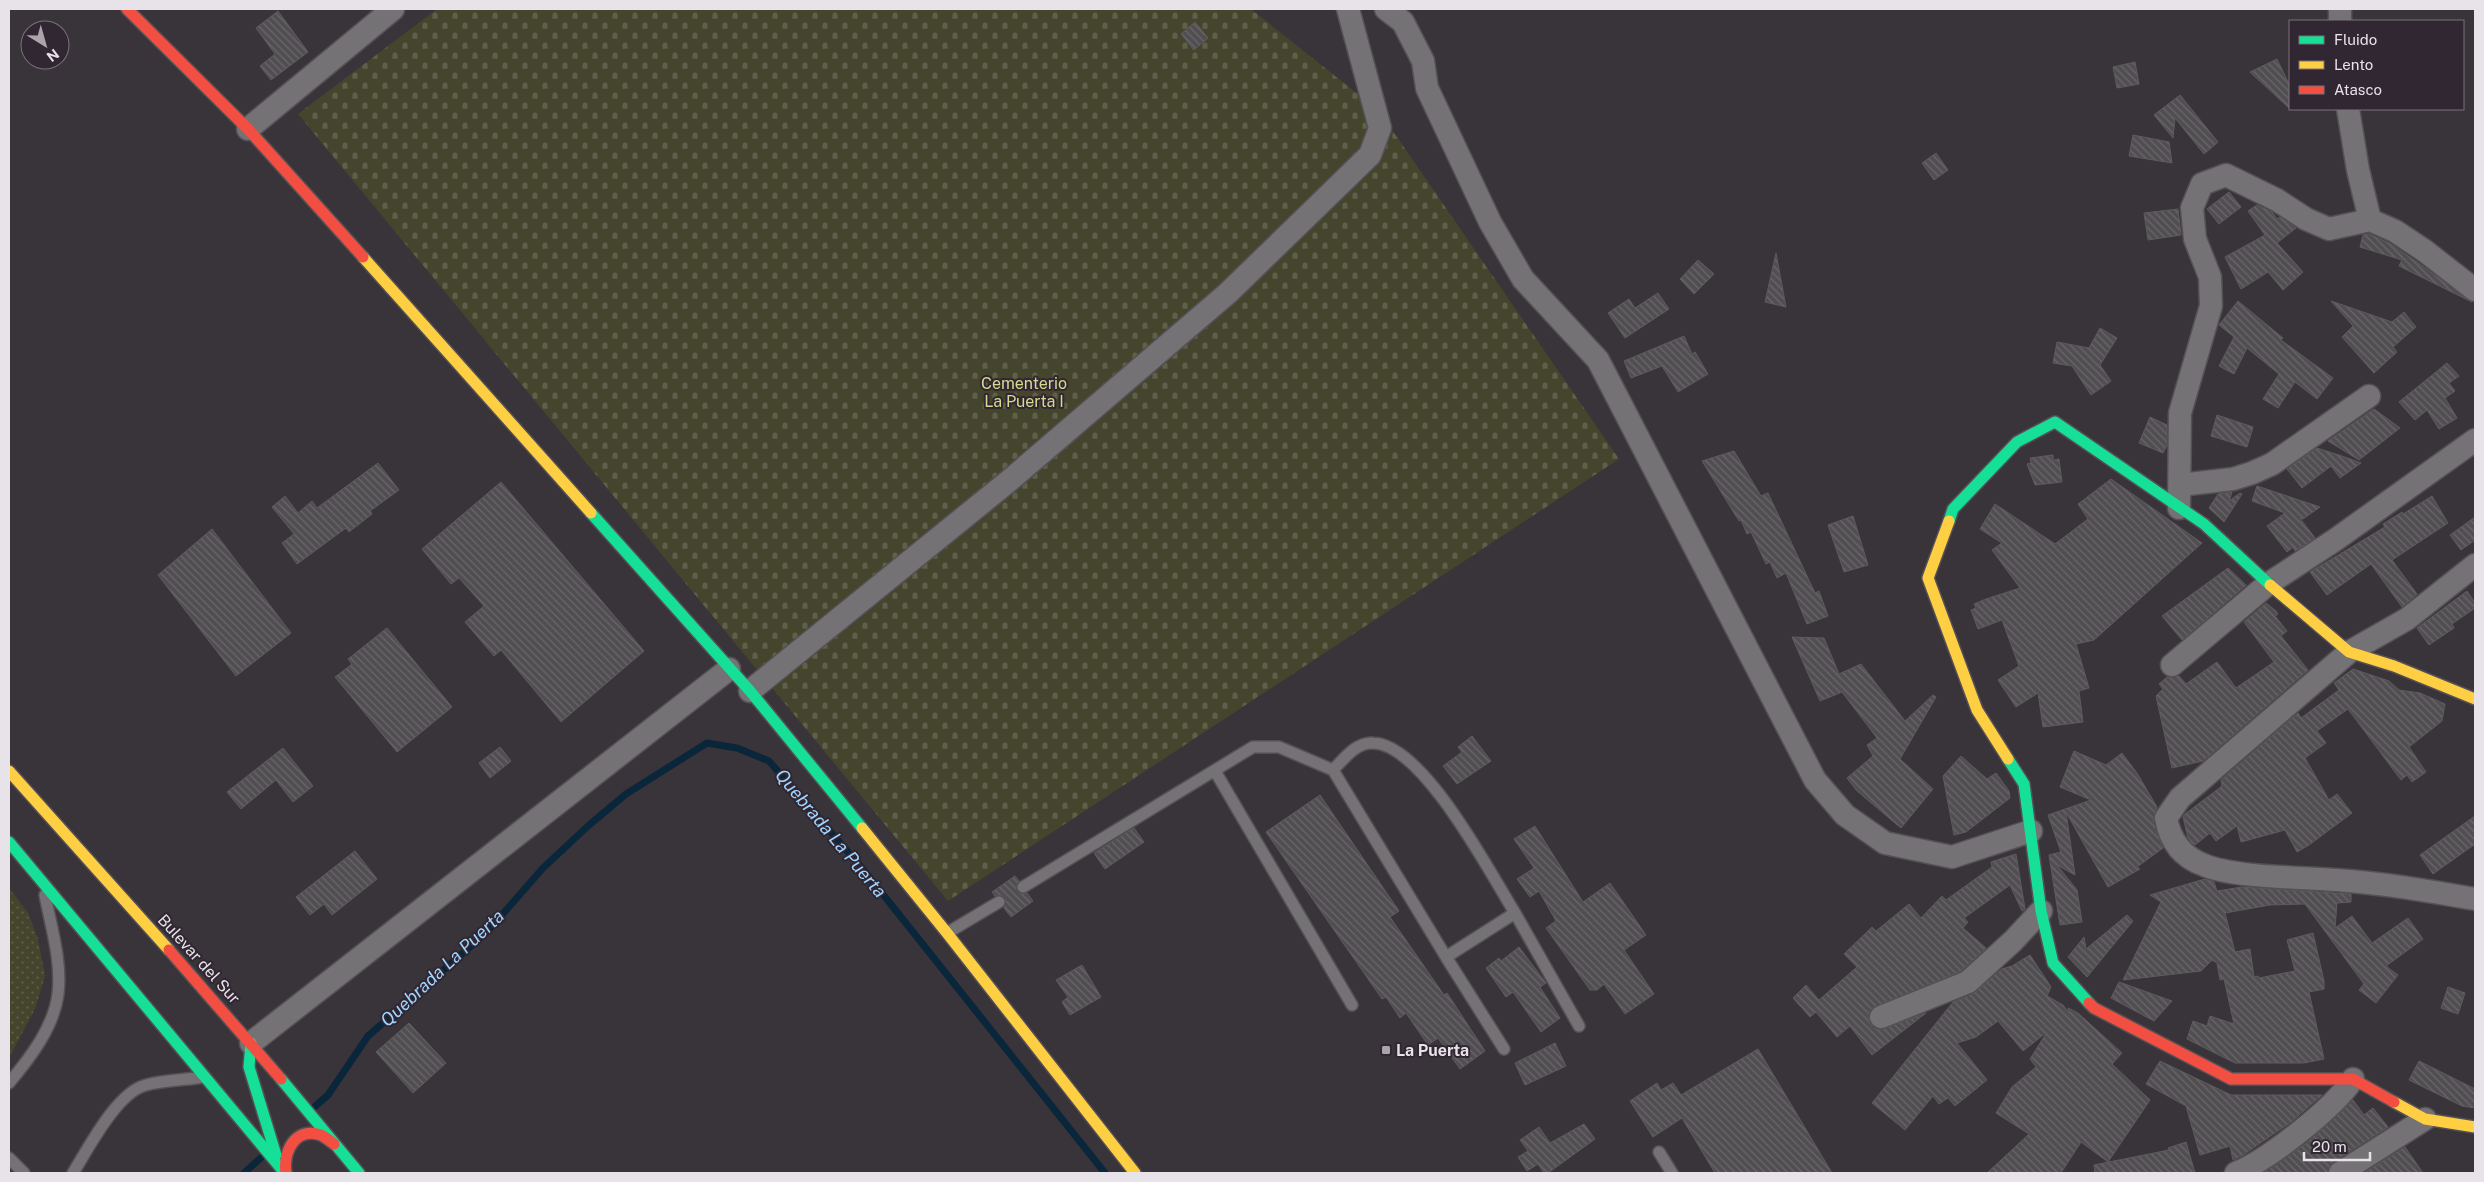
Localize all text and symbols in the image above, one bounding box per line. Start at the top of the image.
north arrow [20,20,70,70]
legend [2289,20,2464,110]
text: Fluido [2334,31,2377,48]
text: N [44,46,62,65]
text: Lento [2334,56,2373,73]
text: Atasco [2334,81,2382,98]
park label: Cementerio La Puerta I [981,374,1067,411]
water label: Quebrada La Puerta [771,765,891,901]
water label: Quebrada La Puerta [376,905,508,1031]
street label: Bulevar del Sur [154,910,244,1008]
place label: La Puerta [1396,1041,1469,1060]
marker: La Puerta [1380,1044,1392,1056]
scale bar [2304,1130,2370,1162]
text: 20 m [2312,1138,2347,1155]

